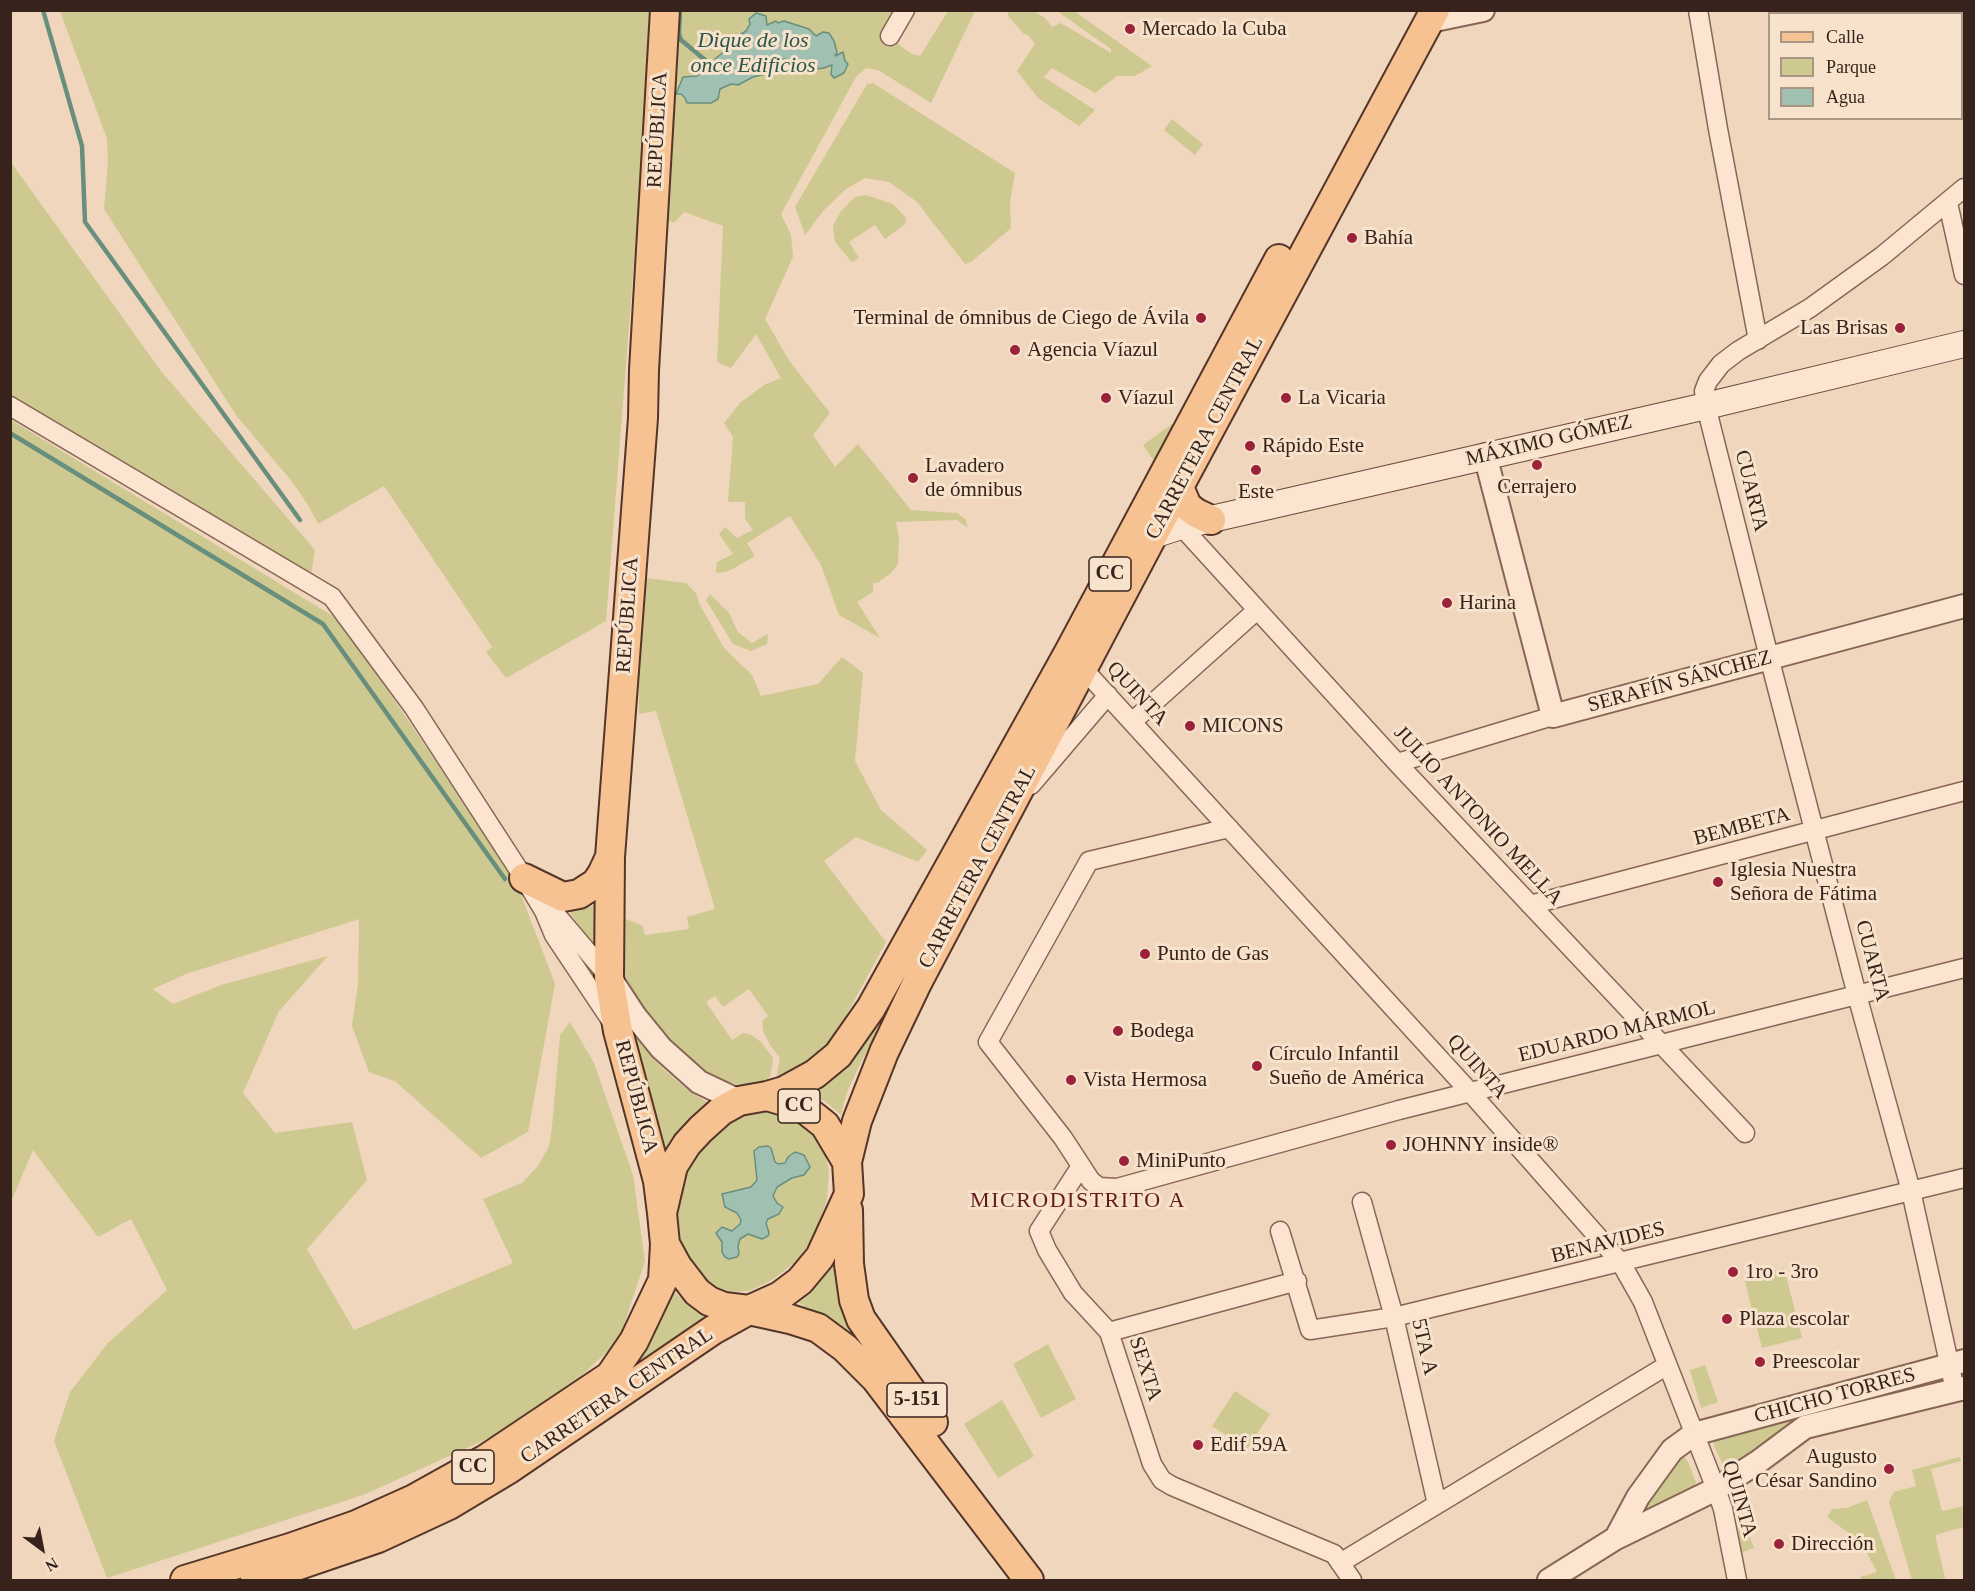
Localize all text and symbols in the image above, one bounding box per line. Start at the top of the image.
legend [1768,12,1963,120]
place label: Mercado la Cuba [1142,16,1287,42]
marker: Mercado la Cuba [1123,22,1137,36]
text: Calle [1826,27,1864,47]
water label: Dique de los once Edificios [690,28,816,80]
text: Parque [1826,57,1876,77]
street label: REPÚBLICA [642,71,674,189]
text: Agua [1826,87,1865,107]
place label: Bahía [1364,225,1413,251]
marker: Bahía [1345,231,1359,245]
place label: Terminal de ómnibus de Ciego de Ávila [853,305,1189,331]
marker: Terminal de ómnibus de Ciego de Ávila [1194,311,1208,325]
place label: Las Brisas [1800,315,1888,341]
marker: Las Brisas [1893,321,1907,335]
street label: CARRETERA CENTRAL [1141,332,1269,544]
place label: Agencia Víazul [1027,337,1158,363]
marker: Agencia Víazul [1008,343,1022,357]
place label: Víazul [1118,385,1174,411]
place label: La Vicaria [1298,385,1386,411]
marker: Víazul [1099,391,1113,405]
marker: La Vicaria [1279,391,1293,405]
street label: MÁXIMO GÓMEZ [1463,410,1635,472]
place label: Rápido Este [1262,433,1364,459]
marker: Rápido Este [1243,439,1257,453]
street label: CUARTA [1729,447,1773,535]
place label: Lavadero de ómnibus [925,453,1022,503]
marker: Cerrajero [1530,458,1544,472]
marker: Este [1249,463,1263,477]
marker: Lavadero de ómnibus [906,471,920,485]
place label: Cerrajero [1497,474,1577,500]
place label: Este [1238,479,1274,505]
street label: REPÚBLICA [611,556,645,674]
road number: CC [1089,557,1131,591]
place label: Harina [1459,590,1516,616]
marker: Harina [1440,596,1454,610]
street label: SERAFÍN SÁNCHEZ [1585,645,1775,719]
street label: QUINTA [1101,657,1173,731]
place label: MICONS [1202,713,1284,739]
marker: MICONS [1183,719,1197,733]
street label: JULIO ANTONIO MELLA [1388,721,1568,911]
street label: CARRETERA CENTRAL [914,761,1042,973]
street label: BEMBETA [1691,802,1793,852]
place label: Iglesia Nuestra Señora de Fátima [1730,857,1877,907]
marker: Iglesia Nuestra Señora de Fátima [1711,875,1725,889]
street label: CUARTA [1849,917,1895,1005]
place label: Punto de Gas [1157,941,1269,967]
marker: Punto de Gas [1138,947,1152,961]
street label: EDUARDO MÁRMOL [1516,995,1718,1069]
place label: Bodega [1130,1018,1194,1044]
marker: Bodega [1111,1024,1125,1038]
street label: QUINTA [1441,1029,1513,1105]
street label: REPÚBLICA [609,1037,663,1157]
place label: Círculo Infantil Sueño de América [1269,1041,1424,1091]
marker: Círculo Infantil Sueño de América [1250,1059,1264,1073]
place label: Vista Hermosa [1083,1067,1207,1093]
marker: Vista Hermosa [1064,1073,1078,1087]
road number: CC [778,1089,820,1123]
place label: JOHNNY inside® [1403,1132,1558,1158]
marker: JOHNNY inside® [1384,1138,1398,1152]
place label: MiniPunto [1136,1148,1226,1174]
marker: MiniPunto [1117,1154,1131,1168]
district label: MICRODISTRITO A [970,1188,1186,1214]
street label: BENAVIDES [1549,1217,1667,1269]
place label: 1ro - 3ro [1745,1259,1818,1285]
marker: 1ro - 3ro [1726,1265,1740,1279]
place label: Plaza escolar [1739,1306,1849,1332]
marker: Plaza escolar [1720,1312,1734,1326]
street label: 5TA A [1405,1316,1443,1378]
street label: CARRETERA CENTRAL [516,1322,718,1470]
street label: SEXTA [1123,1334,1167,1404]
place label: Preescolar [1772,1349,1859,1375]
marker: Preescolar [1753,1355,1767,1369]
street label: CHICHO TORRES [1752,1362,1918,1430]
road number: 5-151 [887,1383,947,1417]
place label: Edif 59A [1210,1432,1288,1458]
marker: Edif 59A [1191,1438,1205,1452]
place label: Augusto César Sandino [1755,1444,1877,1494]
road number: CC [452,1450,494,1484]
street label: QUINTA [1716,1458,1762,1540]
marker: Augusto César Sandino [1882,1462,1896,1476]
north arrow [12,1519,72,1579]
place label: Dirección [1791,1531,1874,1557]
marker: Dirección [1772,1537,1786,1551]
text: N [42,1554,61,1575]

